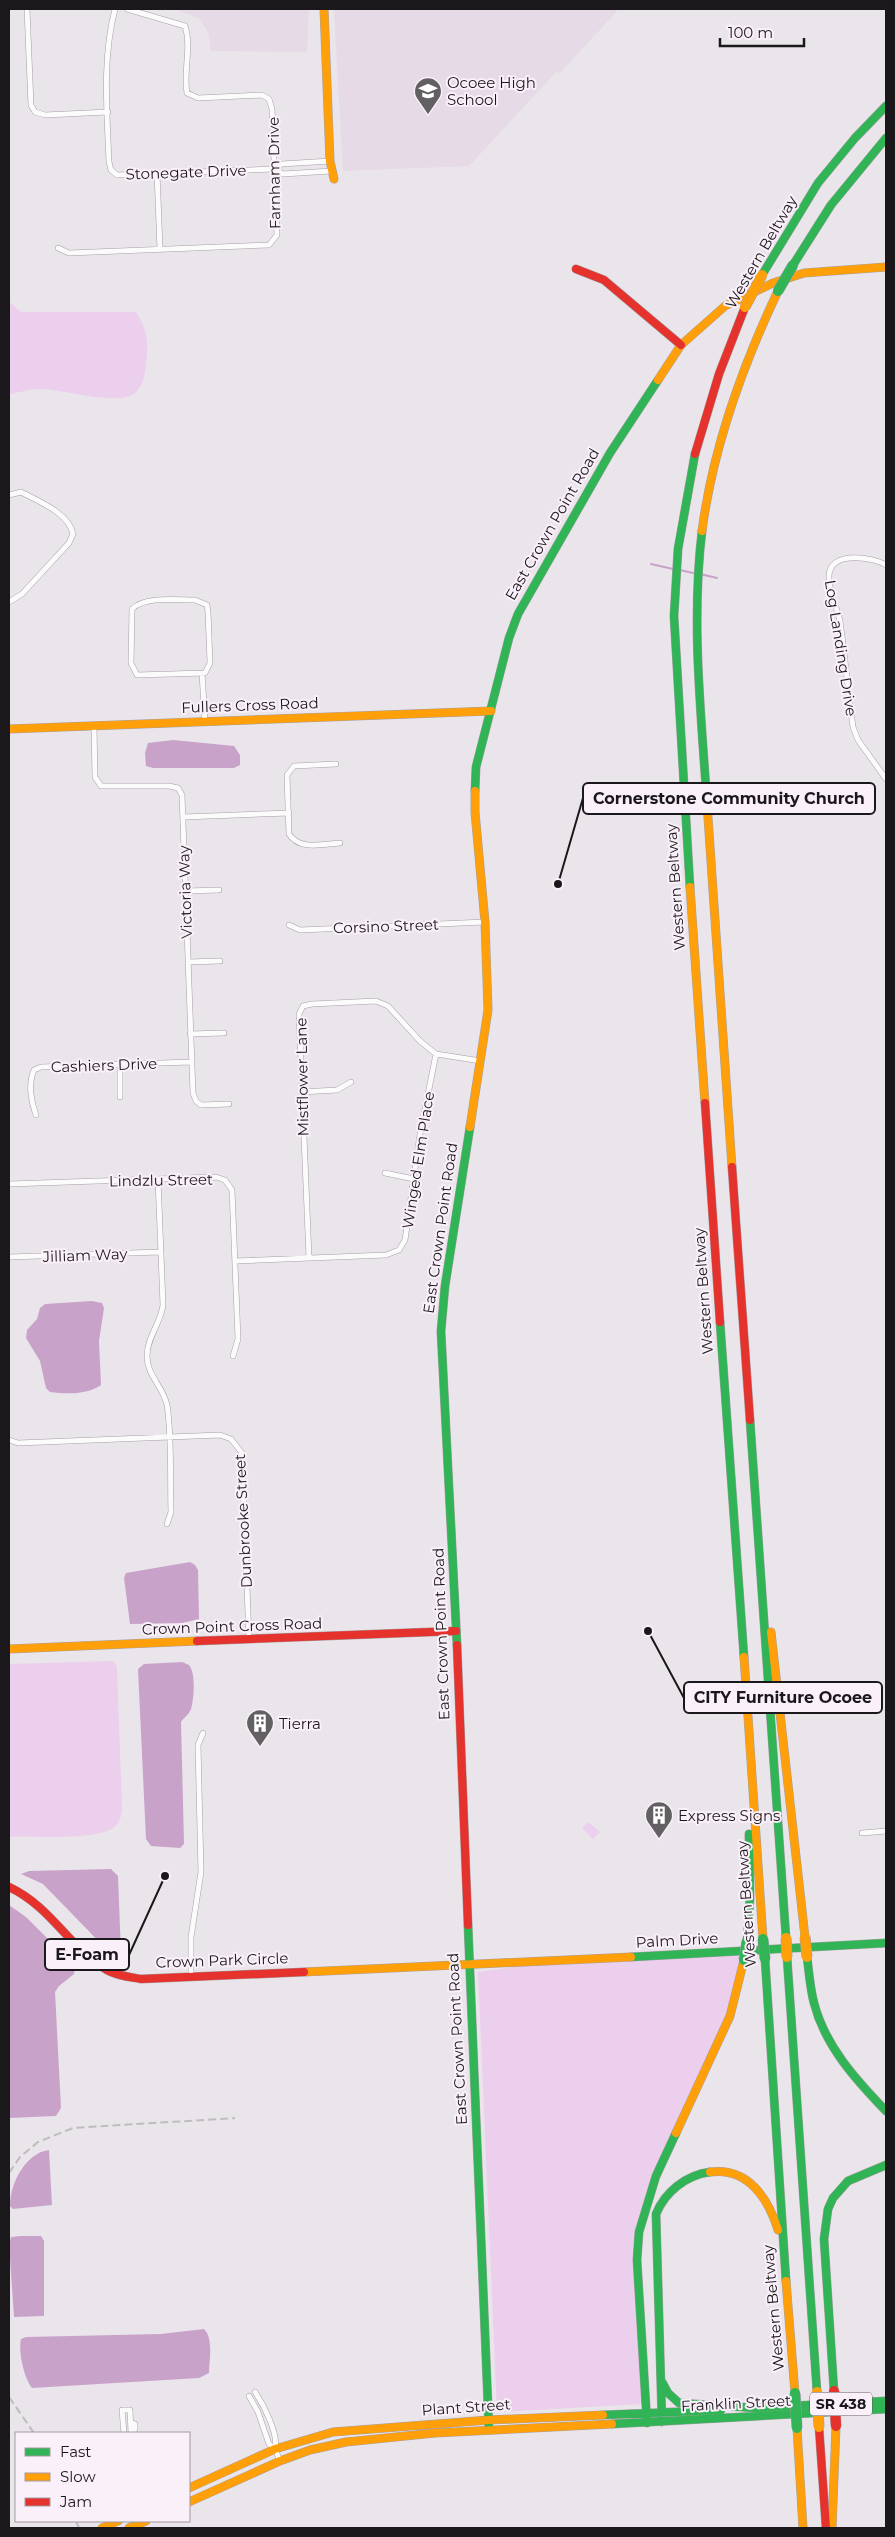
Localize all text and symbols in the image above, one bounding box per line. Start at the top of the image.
scale bar [720,15,804,47]
text: 100 m [728,23,773,42]
place label: Ocoee High School [447,73,536,109]
school or university icon: Ocoee High School [413,76,443,115]
street label: Farnham Drive [264,117,284,229]
street label: Stonegate Drive [125,160,247,184]
street label: Western Beltway [721,192,801,312]
street label: East Crown Point Road [501,445,603,603]
street label: Log Landing Drive [821,578,861,718]
street label: Fullers Cross Road [181,693,319,717]
callout: Cornerstone Community Church [583,783,875,814]
text: Cornerstone Community Church [593,789,865,808]
street label: Western Beltway [661,822,689,951]
street label: Victoria Way [174,844,196,939]
street label: Corsino Street [333,915,439,937]
street label: Mistflower Lane [291,1017,313,1137]
street label: Cashiers Drive [50,1054,158,1076]
street label: Winged Elm Place [398,1090,438,1230]
street label: East Crown Point Road [419,1141,461,1315]
street label: Lindzlu Street [109,1170,213,1190]
street label: Western Beltway [689,1226,717,1355]
street label: Jilliam Way [41,1244,129,1266]
street label: Dunbrooke Street [230,1453,256,1589]
street label: East Crown Point Road [428,1548,454,1720]
street label: Crown Point Cross Road [141,1613,323,1639]
callout: CITY Furniture Ocoee [684,1682,882,1713]
text: CITY Furniture Ocoee [694,1688,872,1707]
building icon: Tierra [245,1708,275,1747]
place label: Tierra [279,1714,321,1733]
building icon: Express Signs [644,1800,674,1839]
place label: Express Signs [678,1806,780,1825]
street label: Western Beltway [732,1839,760,1968]
street label: Palm Drive [635,1928,719,1952]
callout: E-Foam [45,1939,129,1970]
text: E-Foam [55,1945,119,1964]
street label: Crown Park Circle [155,1948,289,1972]
street label: East Crown Point Road [443,1952,471,2126]
street label: Western Beltway [758,2243,788,2372]
street label: Franklin Street [680,2391,792,2415]
road number: SR 438 [810,2392,872,2416]
street label: Plant Street [421,2394,511,2420]
legend [15,2432,190,2522]
text: Fast [60,2442,91,2461]
text: Slow [60,2467,96,2486]
text: Jam [59,2492,92,2511]

